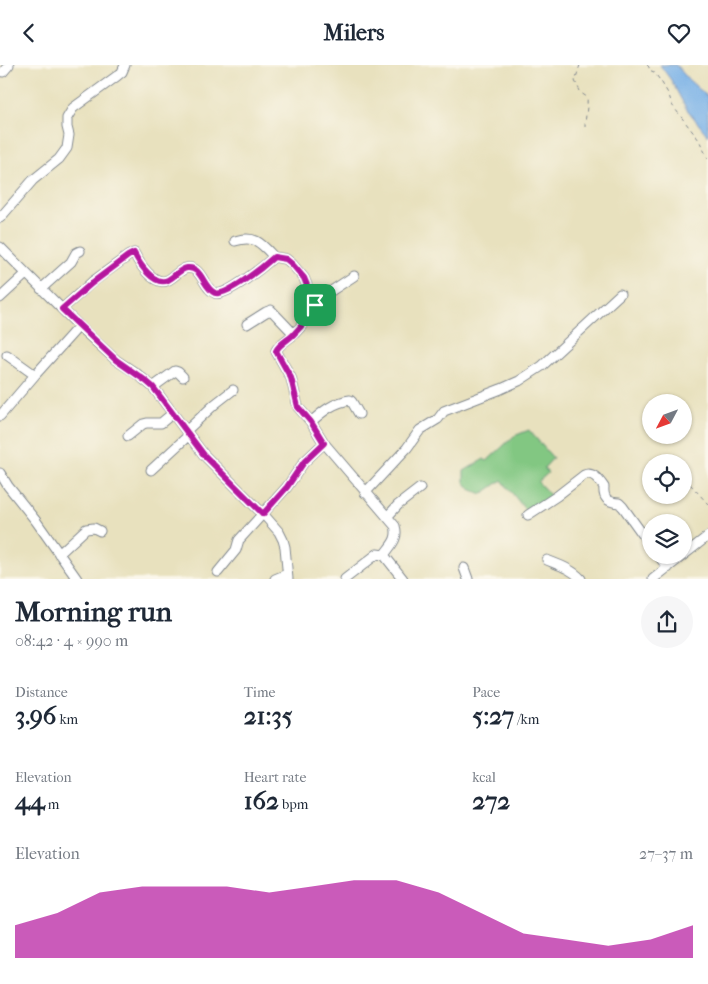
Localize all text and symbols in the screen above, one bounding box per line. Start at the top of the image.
icon: back [15,19,43,47]
icon: heart [665,19,693,47]
text: Milers [324,20,384,46]
pin [294,284,336,326]
icon: arrive [301,291,329,319]
north arrow [642,394,692,444]
map controls [642,394,692,564]
button: locate [642,454,692,504]
button: layers [642,514,692,564]
text: Morning run [15,595,172,628]
button: share [641,596,693,648]
text: 08:42 · 4 × 990 m [15,631,128,650]
text: Distance [15,684,68,701]
text: Time [244,684,275,701]
text: Pace [472,684,500,701]
text: 3.96 [15,701,56,730]
text: 21:35 [244,701,293,730]
text: 5:27 [472,701,514,730]
text: km [56,711,78,728]
text: /km [514,711,539,728]
text: Elevation [15,769,72,786]
text: Heart rate [244,769,306,786]
text: kcal [472,769,496,786]
text: 44 [15,786,45,815]
text: 162 [244,786,279,815]
text: 272 [472,786,510,815]
text: m [45,796,59,813]
text: bpm [279,796,308,813]
text: Elevation [15,844,80,863]
text: 27–37 m [639,844,693,863]

